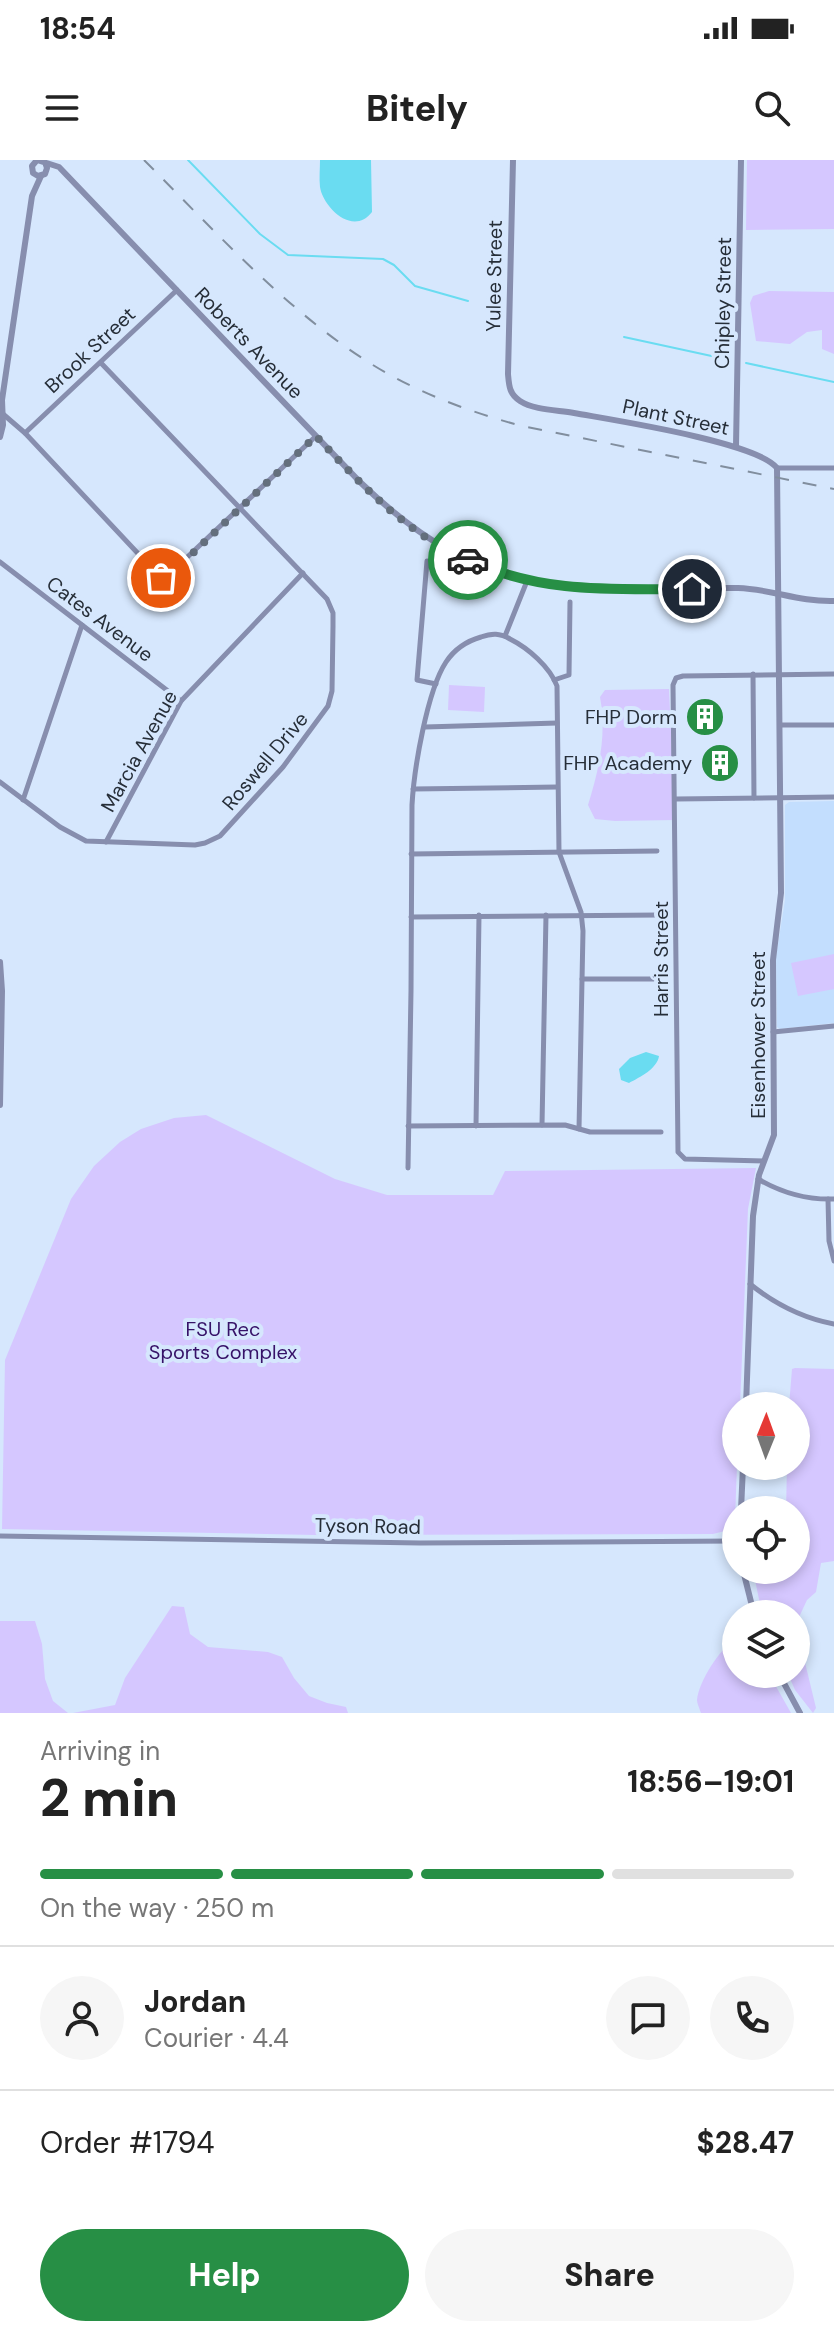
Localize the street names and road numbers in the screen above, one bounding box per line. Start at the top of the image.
street label: Yulee Street [480,220,508,332]
street label: Chipley Street [709,237,737,369]
street label: Roberts Avenue [189,282,309,404]
street label: Brook Street [39,301,141,399]
street label: Plant Street [620,393,732,441]
street label: Cates Avenue [41,570,159,668]
street label: Marcia Avenue [95,686,183,816]
street label: Roswell Drive [216,706,314,816]
street label: Harris Street [648,901,674,1017]
street label: Eisenhower Street [745,951,771,1119]
street label: Tyson Road [315,1512,421,1540]

